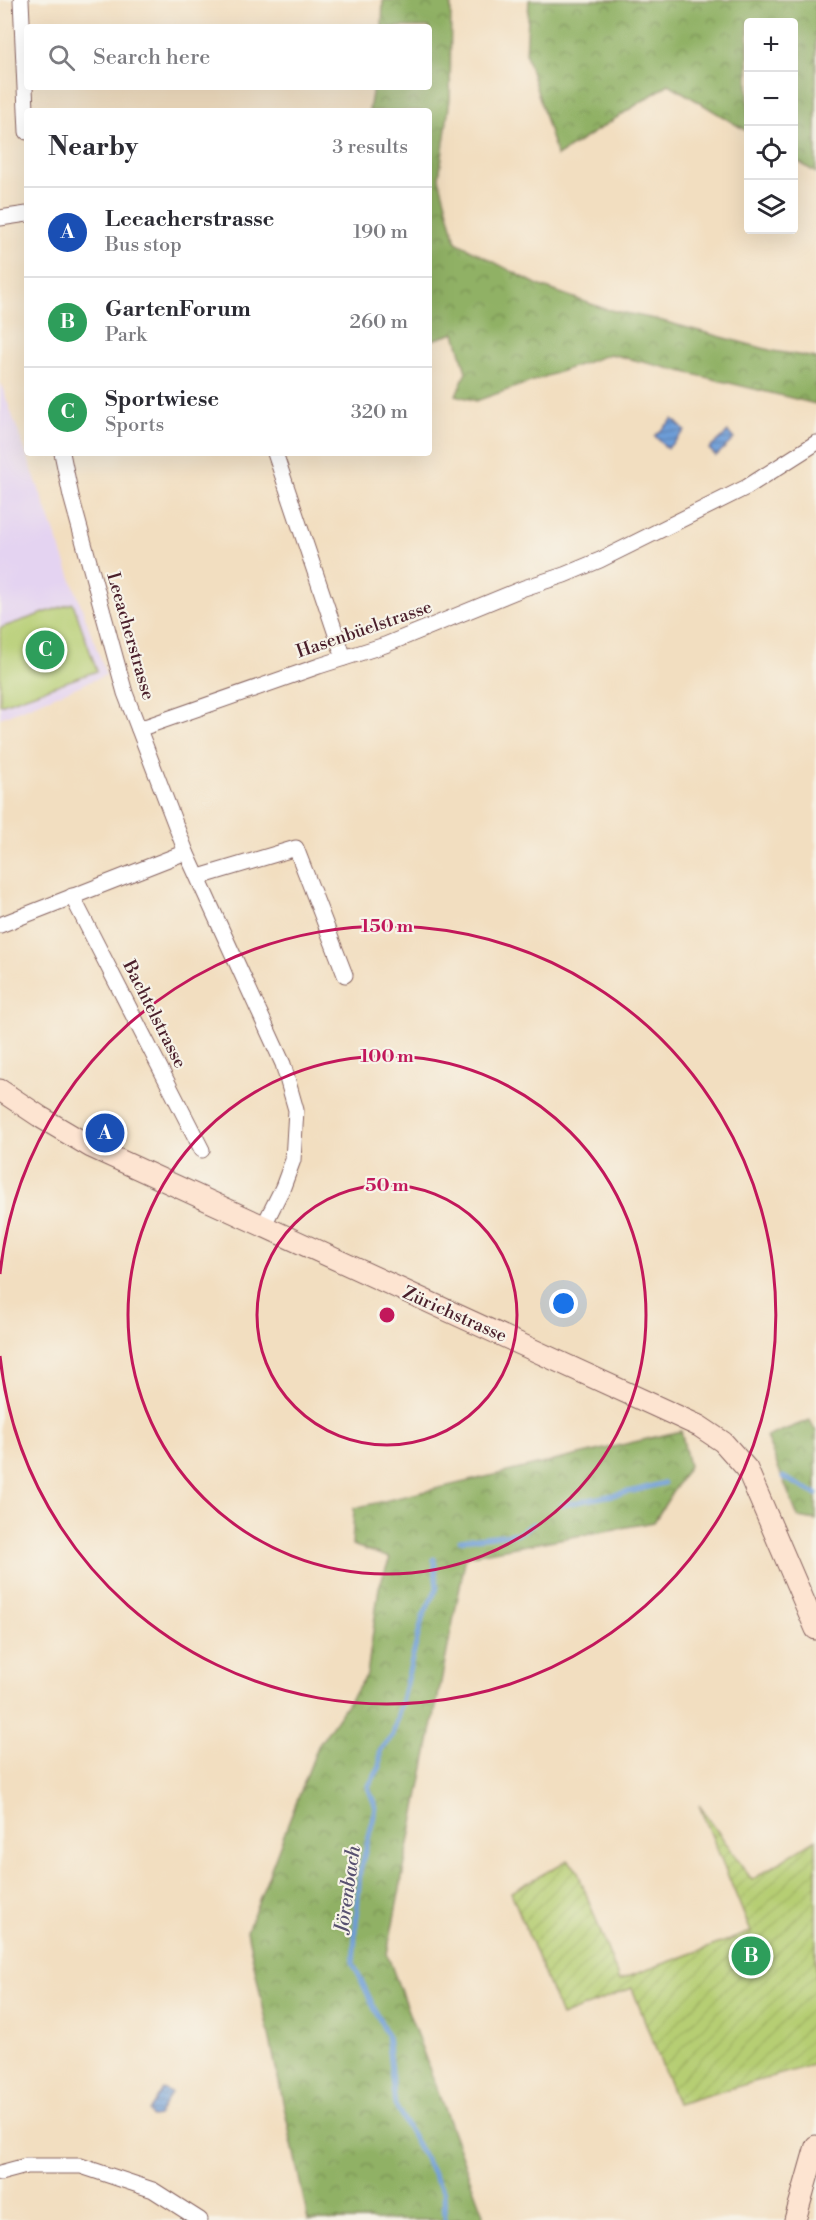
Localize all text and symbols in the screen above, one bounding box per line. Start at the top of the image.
map controls [744,18,798,234]
button: + [744,18,798,72]
search box [24,24,432,90]
icon: search [45,41,78,74]
text: Search here [93,44,210,71]
button: − [744,72,798,126]
button: locate [744,126,798,180]
text: Nearby [48,131,138,163]
text: 3 results [332,135,408,160]
button: layers [744,180,798,234]
text: Leeacherstrasse [105,206,274,233]
text: A [60,220,75,245]
text: 190 m [353,220,408,245]
text: Bus stop [105,233,182,258]
text: GartenForum [105,296,251,323]
text: B [60,310,75,335]
text: 260 m [350,310,408,335]
text: Park [105,323,147,348]
text: Sportwiese [105,386,219,413]
text: C [60,400,75,425]
text: 320 m [351,400,408,425]
text: Sports [105,413,164,438]
street label: Leeacherstrasse [101,570,160,703]
street label: Hasenbüelstrasse [293,595,435,664]
pin: C [26,628,64,672]
text: 150 m [361,915,414,938]
street label: Bachtelstrasse [117,955,192,1072]
text: 100 m [360,1045,414,1068]
pin: A [86,1110,124,1156]
text: 50 m [365,1174,409,1197]
street label: Zürichstrasse [399,1281,511,1348]
your location [549,1289,578,1318]
centre of rings [377,1305,397,1325]
water label: Jörenbach [330,1843,367,1936]
pin: B [732,1934,771,1978]

